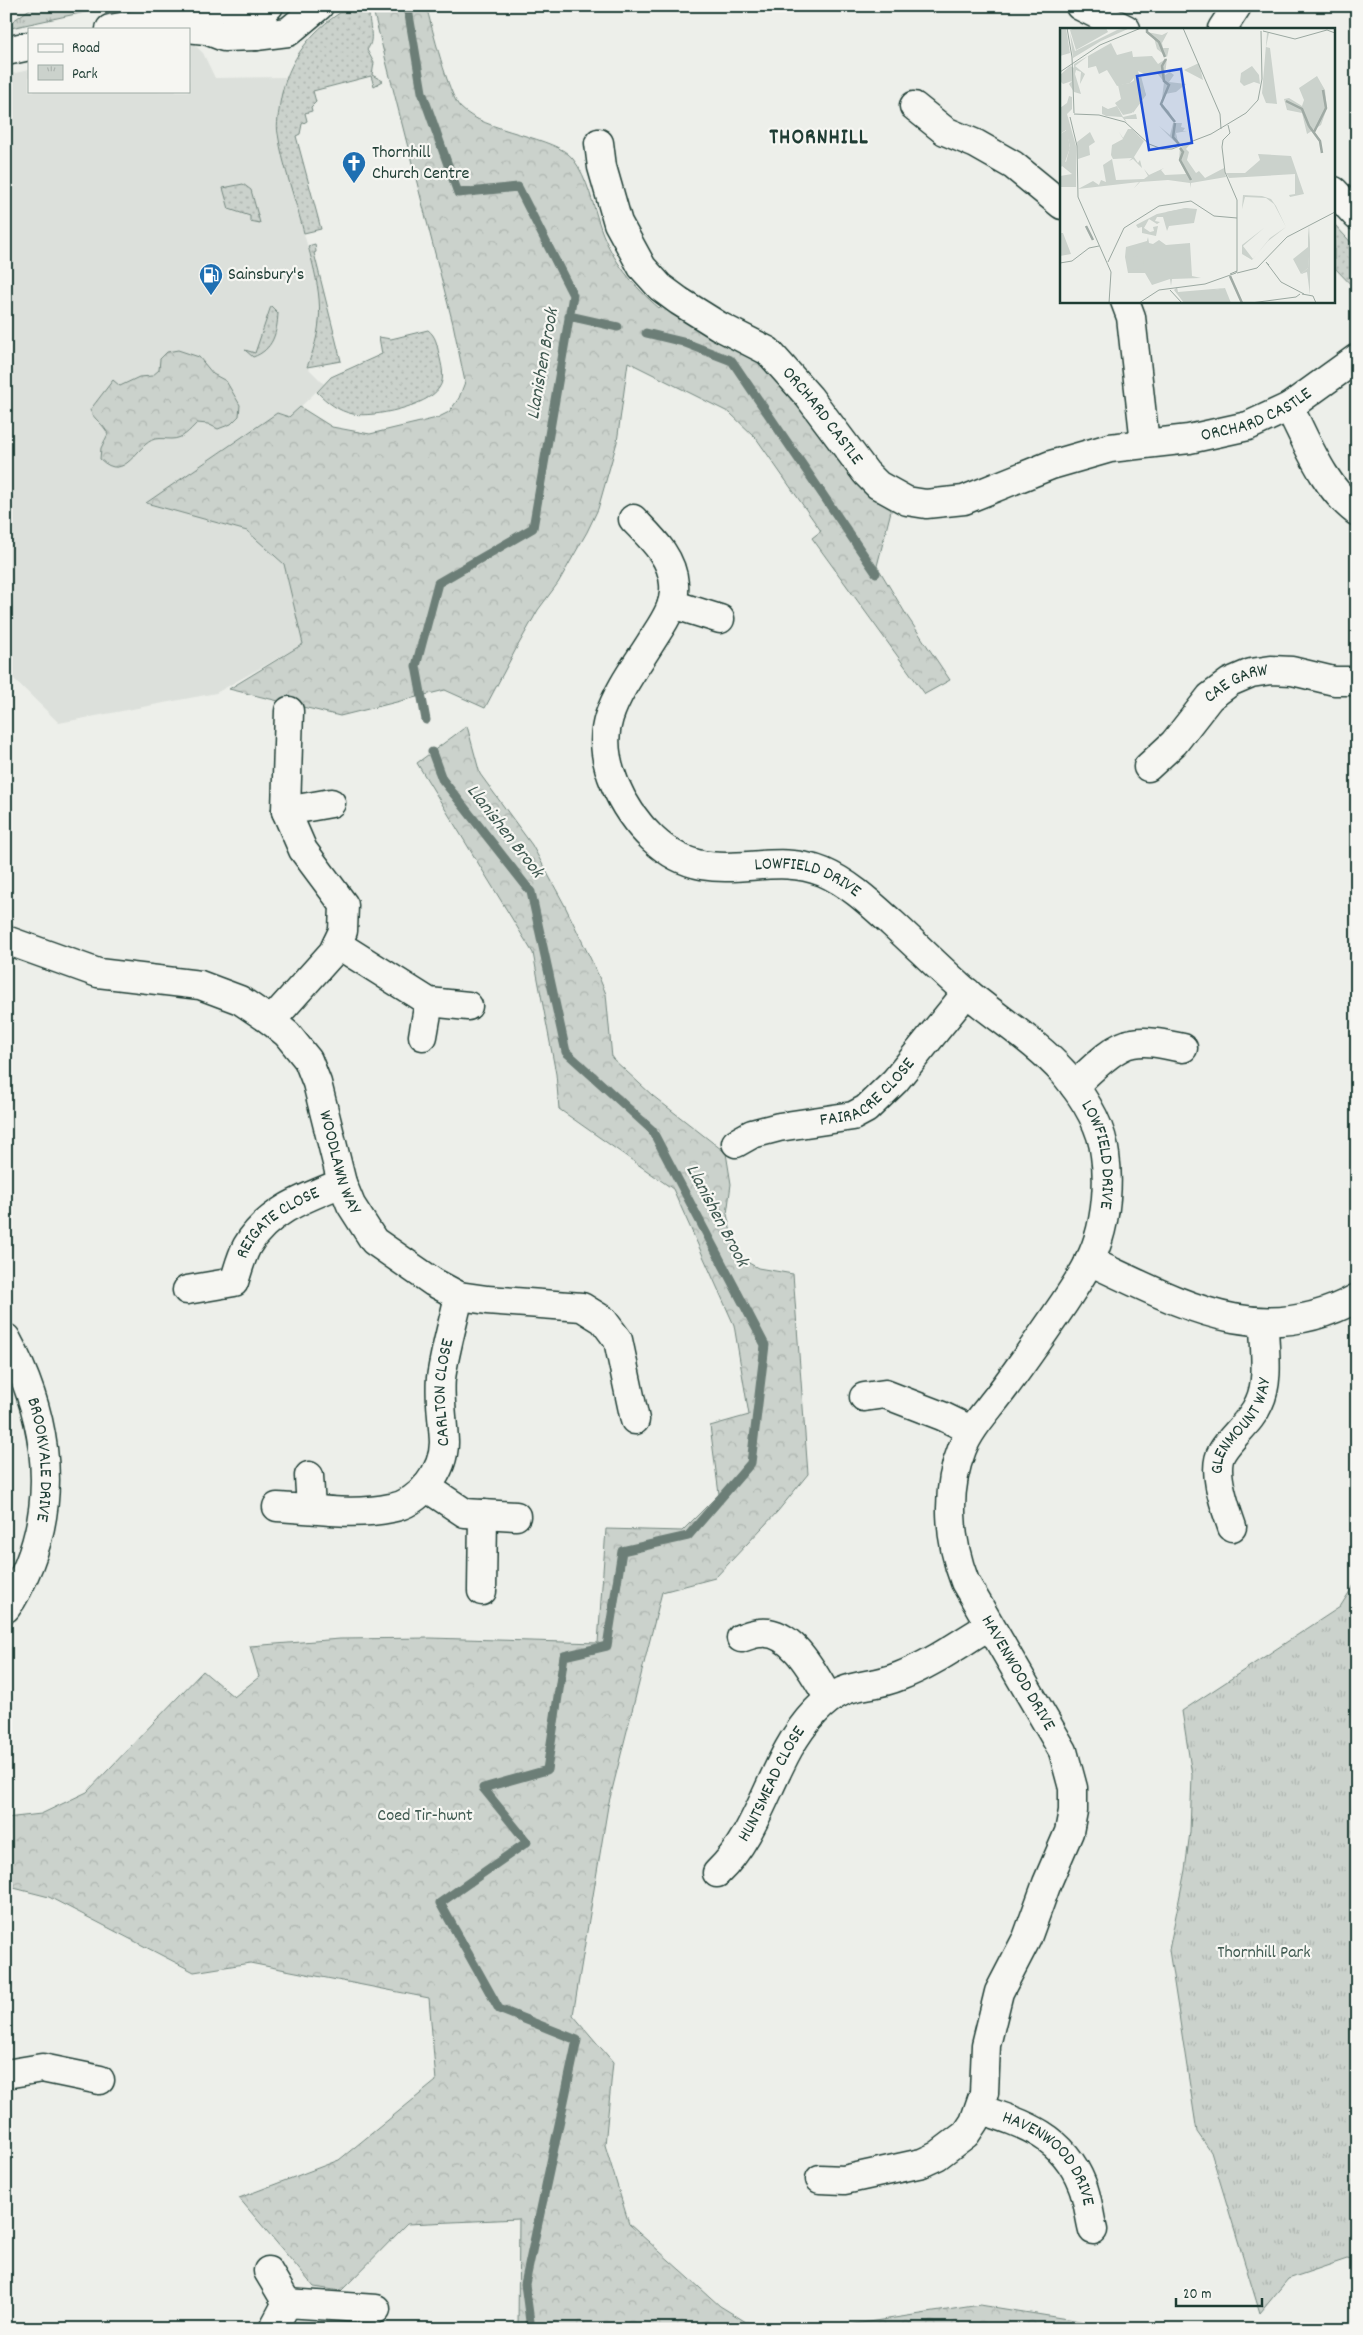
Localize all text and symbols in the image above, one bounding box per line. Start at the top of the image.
legend [28,28,190,92]
inset map [1060,28,1336,302]
text: Road [72,38,100,60]
text: Park [72,64,98,86]
district label: THORNHILL [769,123,869,154]
place label: Thornhill Church Centre [372,141,470,187]
church icon: Thornhill Church Centre [341,150,367,184]
fuel station icon: Sainsbury's [198,262,224,296]
place label: Sainsbury's [228,263,304,288]
water label: Llanishen Brook [521,304,567,422]
street label: ORCHARD CASTLE [776,362,869,471]
street label: ORCHARD CASTLE [1199,382,1317,449]
street label: CAE GARW [1199,658,1270,710]
water label: Llanishen Brook [459,779,551,886]
street label: LOWFIELD DRIVE [754,852,866,904]
street label: FAIRACRE CLOSE [818,1053,921,1133]
street label: LOWFIELD DRIVE [1074,1096,1119,1210]
street label: WOODLAWN WAY [312,1108,367,1221]
water label: Llanishen Brook [678,1160,755,1274]
street label: REIGATE CLOSE [230,1181,323,1263]
street label: CARLTON CLOSE [428,1336,461,1447]
street label: GLENMOUNT WAY [1206,1375,1278,1474]
street label: BROOKVALE DRIVE [20,1395,57,1524]
street label: HAVENWOOD DRIVE [974,1611,1061,1736]
street label: HUNTSMEAD CLOSE [732,1721,812,1847]
park label: Coed Tir-hwnt [377,1804,473,1829]
park label: Thornhill Park [1217,1941,1311,1966]
street label: HAVENWOOD DRIVE [999,2105,1100,2208]
scale bar [1176,2275,1262,2307]
text: 20 m [1183,2284,1211,2306]

